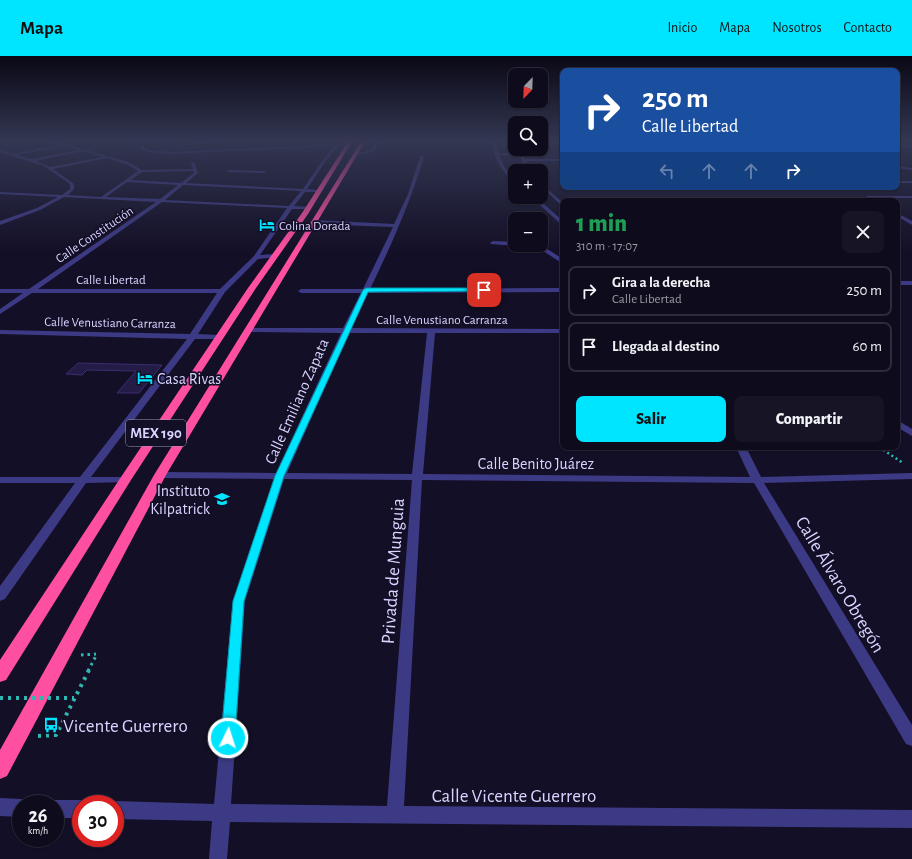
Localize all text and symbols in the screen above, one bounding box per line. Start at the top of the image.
text: Mapa [20,19,63,38]
text: Inicio [667,21,697,35]
text: Mapa [719,21,750,35]
text: Nosotros [772,21,822,35]
text: Contacto [844,21,892,35]
north arrow [508,68,548,108]
map controls [508,68,548,252]
icon: right [576,84,628,136]
text: 250 m [642,85,709,113]
button: search [508,116,548,156]
text: Calle Libertad [642,118,738,136]
icon: left [656,160,678,182]
icon: ahead [698,160,720,182]
icon: ahead [740,160,762,182]
icon: right [782,160,804,182]
button: + [508,164,548,204]
street label: Calle Constitución [54,204,136,266]
button: close [842,211,884,253]
button: − [508,212,548,252]
text: 1 min [576,212,627,236]
hotel icon: Colina Dorada [258,216,276,234]
place label: Colina Dorada [279,220,351,233]
text: 310 m · 17:07 [576,240,638,253]
pin [467,273,501,307]
street label: Calle Libertad [76,274,146,287]
text: Gira a la derecha [612,275,711,290]
icon: arrive [473,279,495,301]
icon: right [578,280,600,302]
text: 250 m [847,283,882,298]
text: Calle Libertad [612,293,682,306]
street label: Calle Venustiano Carranza [376,314,508,327]
street label: Calle Venustiano Carranza [44,316,176,331]
street label: Calle Emiliano Zapata [262,336,332,467]
icon: arrive [578,336,600,358]
text: Llegada al destino [612,339,720,354]
text: 60 m [853,339,882,354]
hotel icon: Casa Rivas [136,369,154,387]
place label: Casa Rivas [157,371,221,387]
button: Salir [576,396,726,442]
button: Compartir [734,396,884,442]
road number: MEX 190 [126,420,186,446]
street label: Calle Benito Juárez [478,456,595,472]
place label: Instituto Kilpatrick [150,483,211,517]
school or university icon: Instituto Kilpatrick [213,490,231,508]
street label: Privada de Munguia [379,497,408,645]
street label: Calle Álvaro Obregón [792,512,889,656]
bus stop icon: Vicente Guerrero [42,716,60,734]
place label: Vicente Guerrero [63,717,188,736]
position arrow [207,717,249,759]
street label: Calle Vicente Guerrero [432,787,596,806]
speed limit sign: 30 [72,795,124,847]
text: 26 [28,806,48,826]
text: km/h [28,826,48,836]

